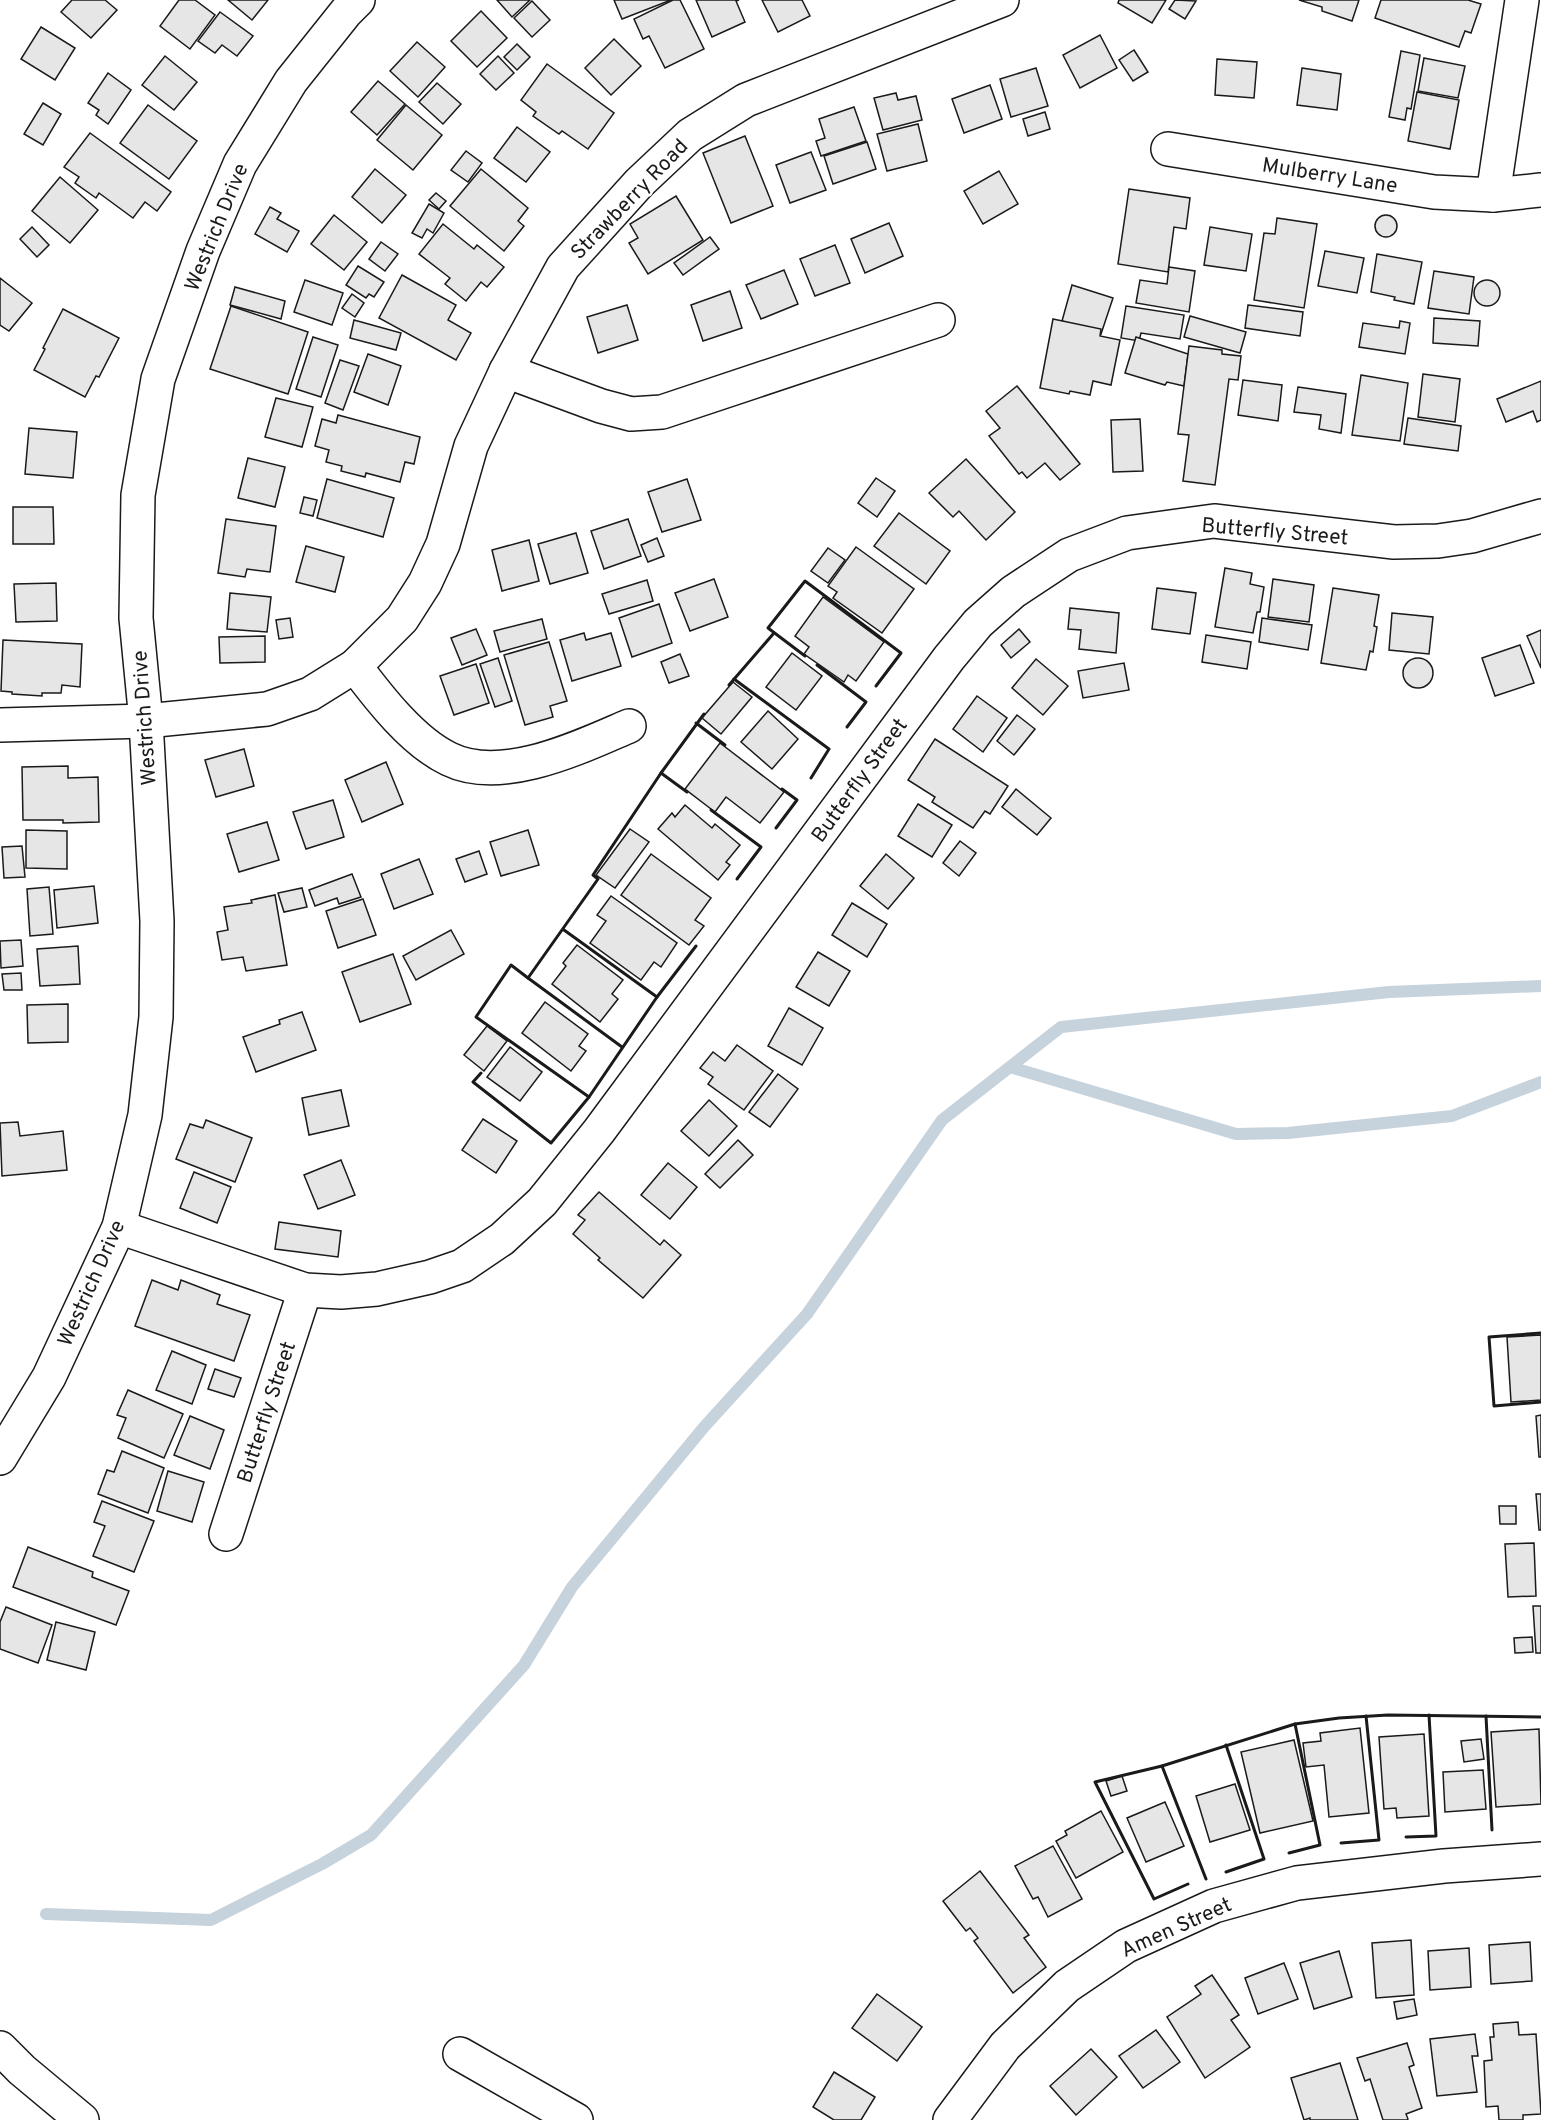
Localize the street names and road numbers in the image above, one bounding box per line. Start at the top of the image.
street label: Strawberry Road [566,134,695,266]
street label: Mulberry Lane [1260,152,1399,201]
street label: Westrich Drive [180,160,255,295]
street label: Butterfly Street [1200,513,1349,552]
street label: Westrich Drive [127,649,164,786]
street label: Butterfly Street [806,713,914,848]
street label: Westrich Drive [52,1216,132,1351]
street label: Butterfly Street [232,1338,303,1487]
street label: Amen Street [1117,1892,1236,1965]

